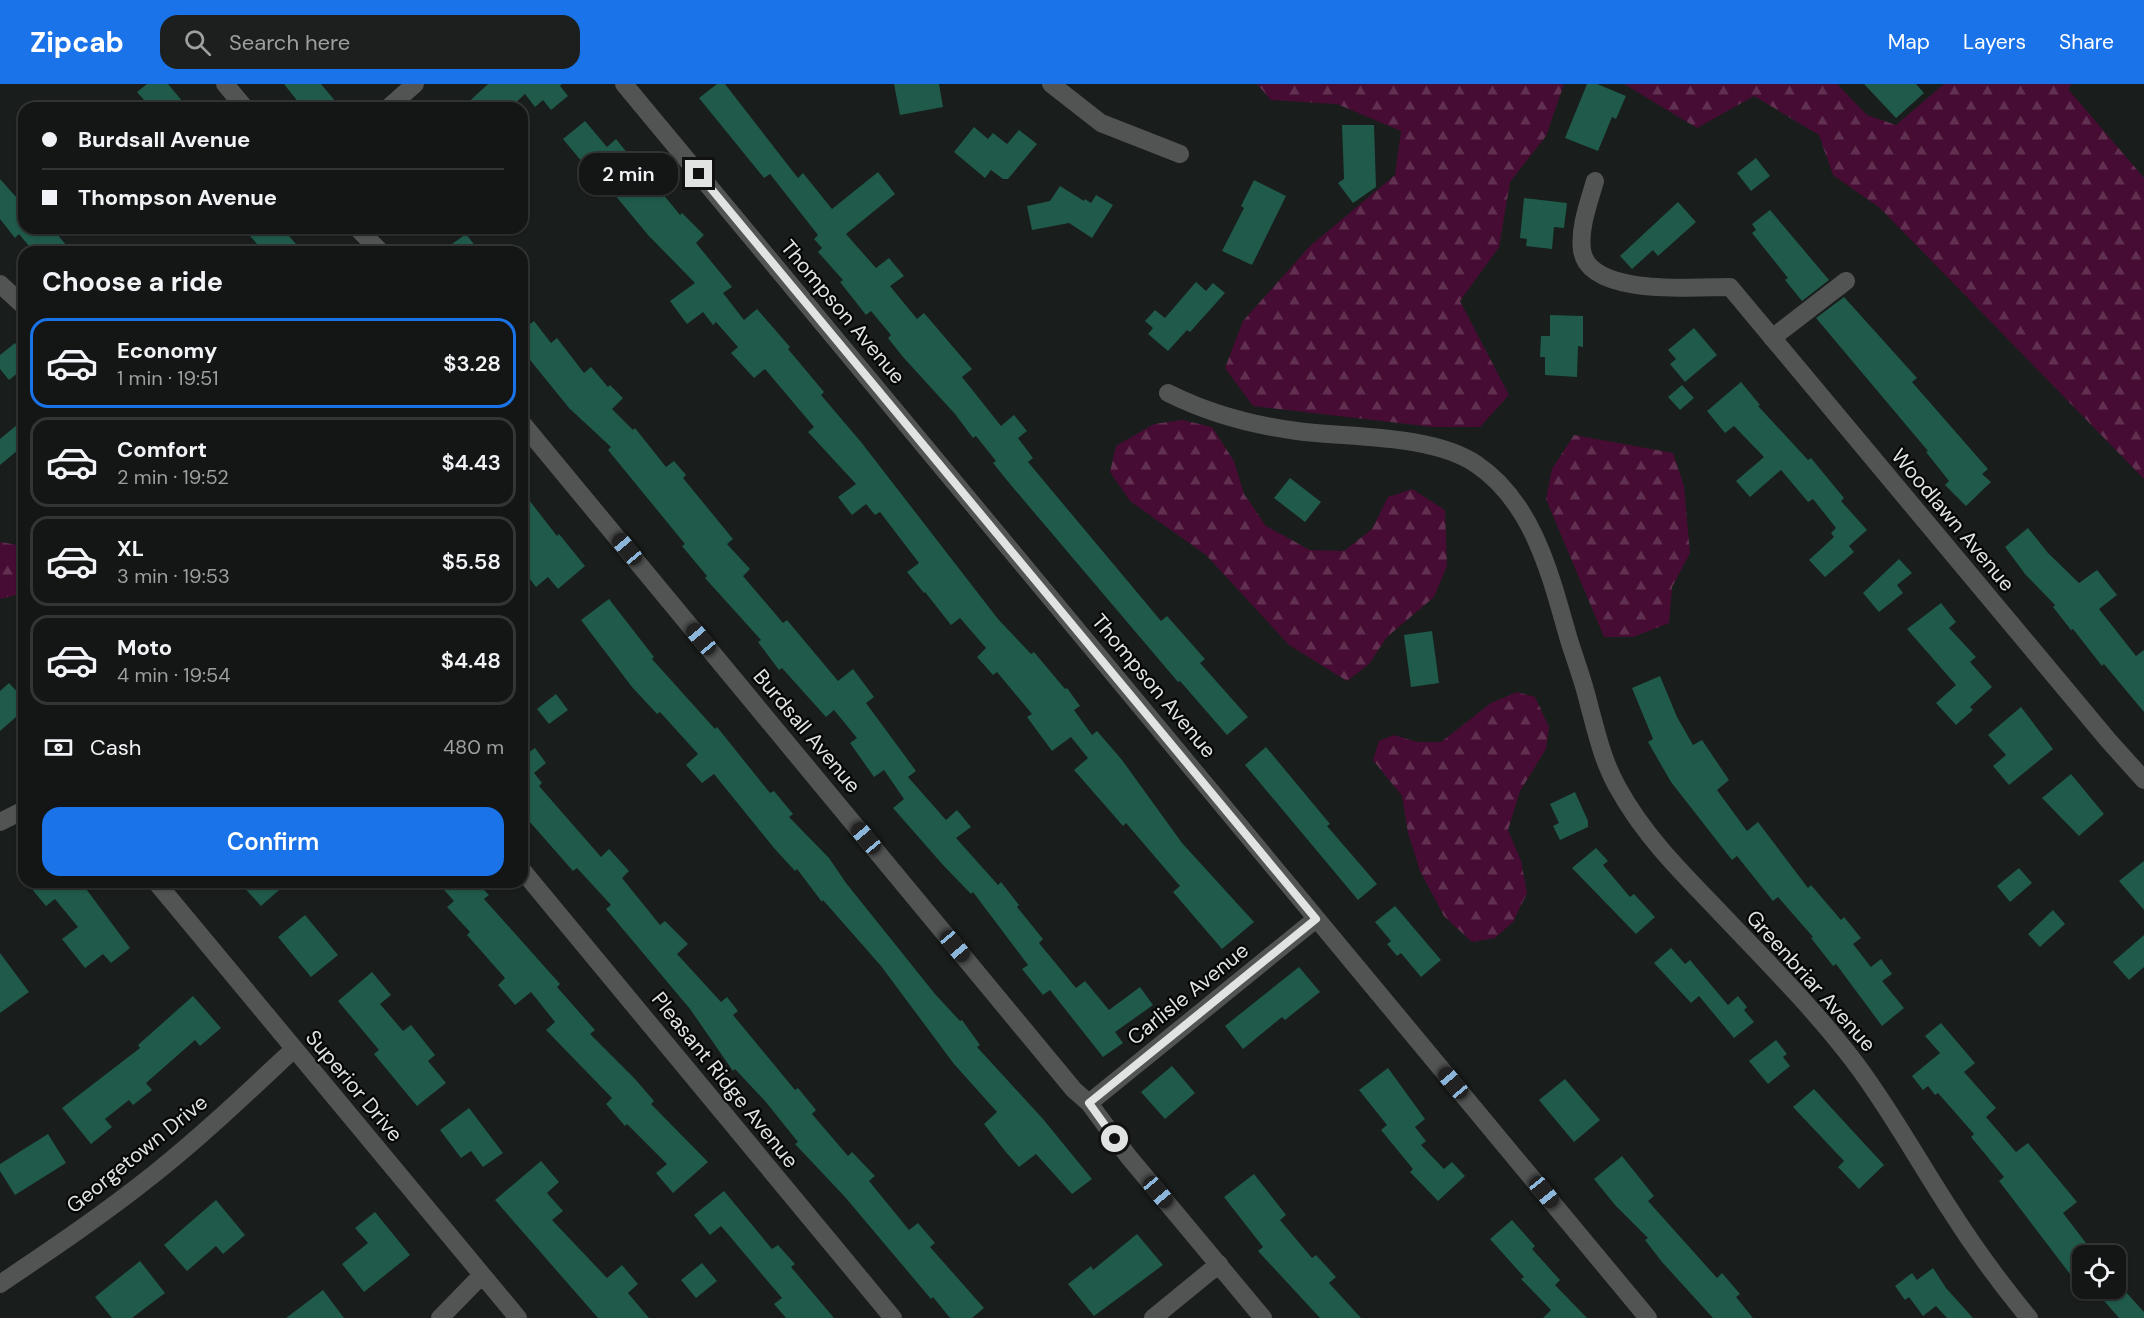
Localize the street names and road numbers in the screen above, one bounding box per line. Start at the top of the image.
street label: Thompson Avenue [774,234,912,390]
street label: Woodlawn Avenue [1885,443,2021,597]
street label: Thompson Avenue [1085,608,1223,764]
street label: Burdsall Avenue [747,663,867,799]
street label: Greenbriar Avenue [1740,904,1882,1058]
street label: Carlisle Avenue [1122,936,1254,1051]
street label: Pleasant Ridge Avenue [645,986,805,1174]
street label: Superior Drive [299,1024,409,1148]
street label: Georgetown Drive [61,1088,214,1220]

